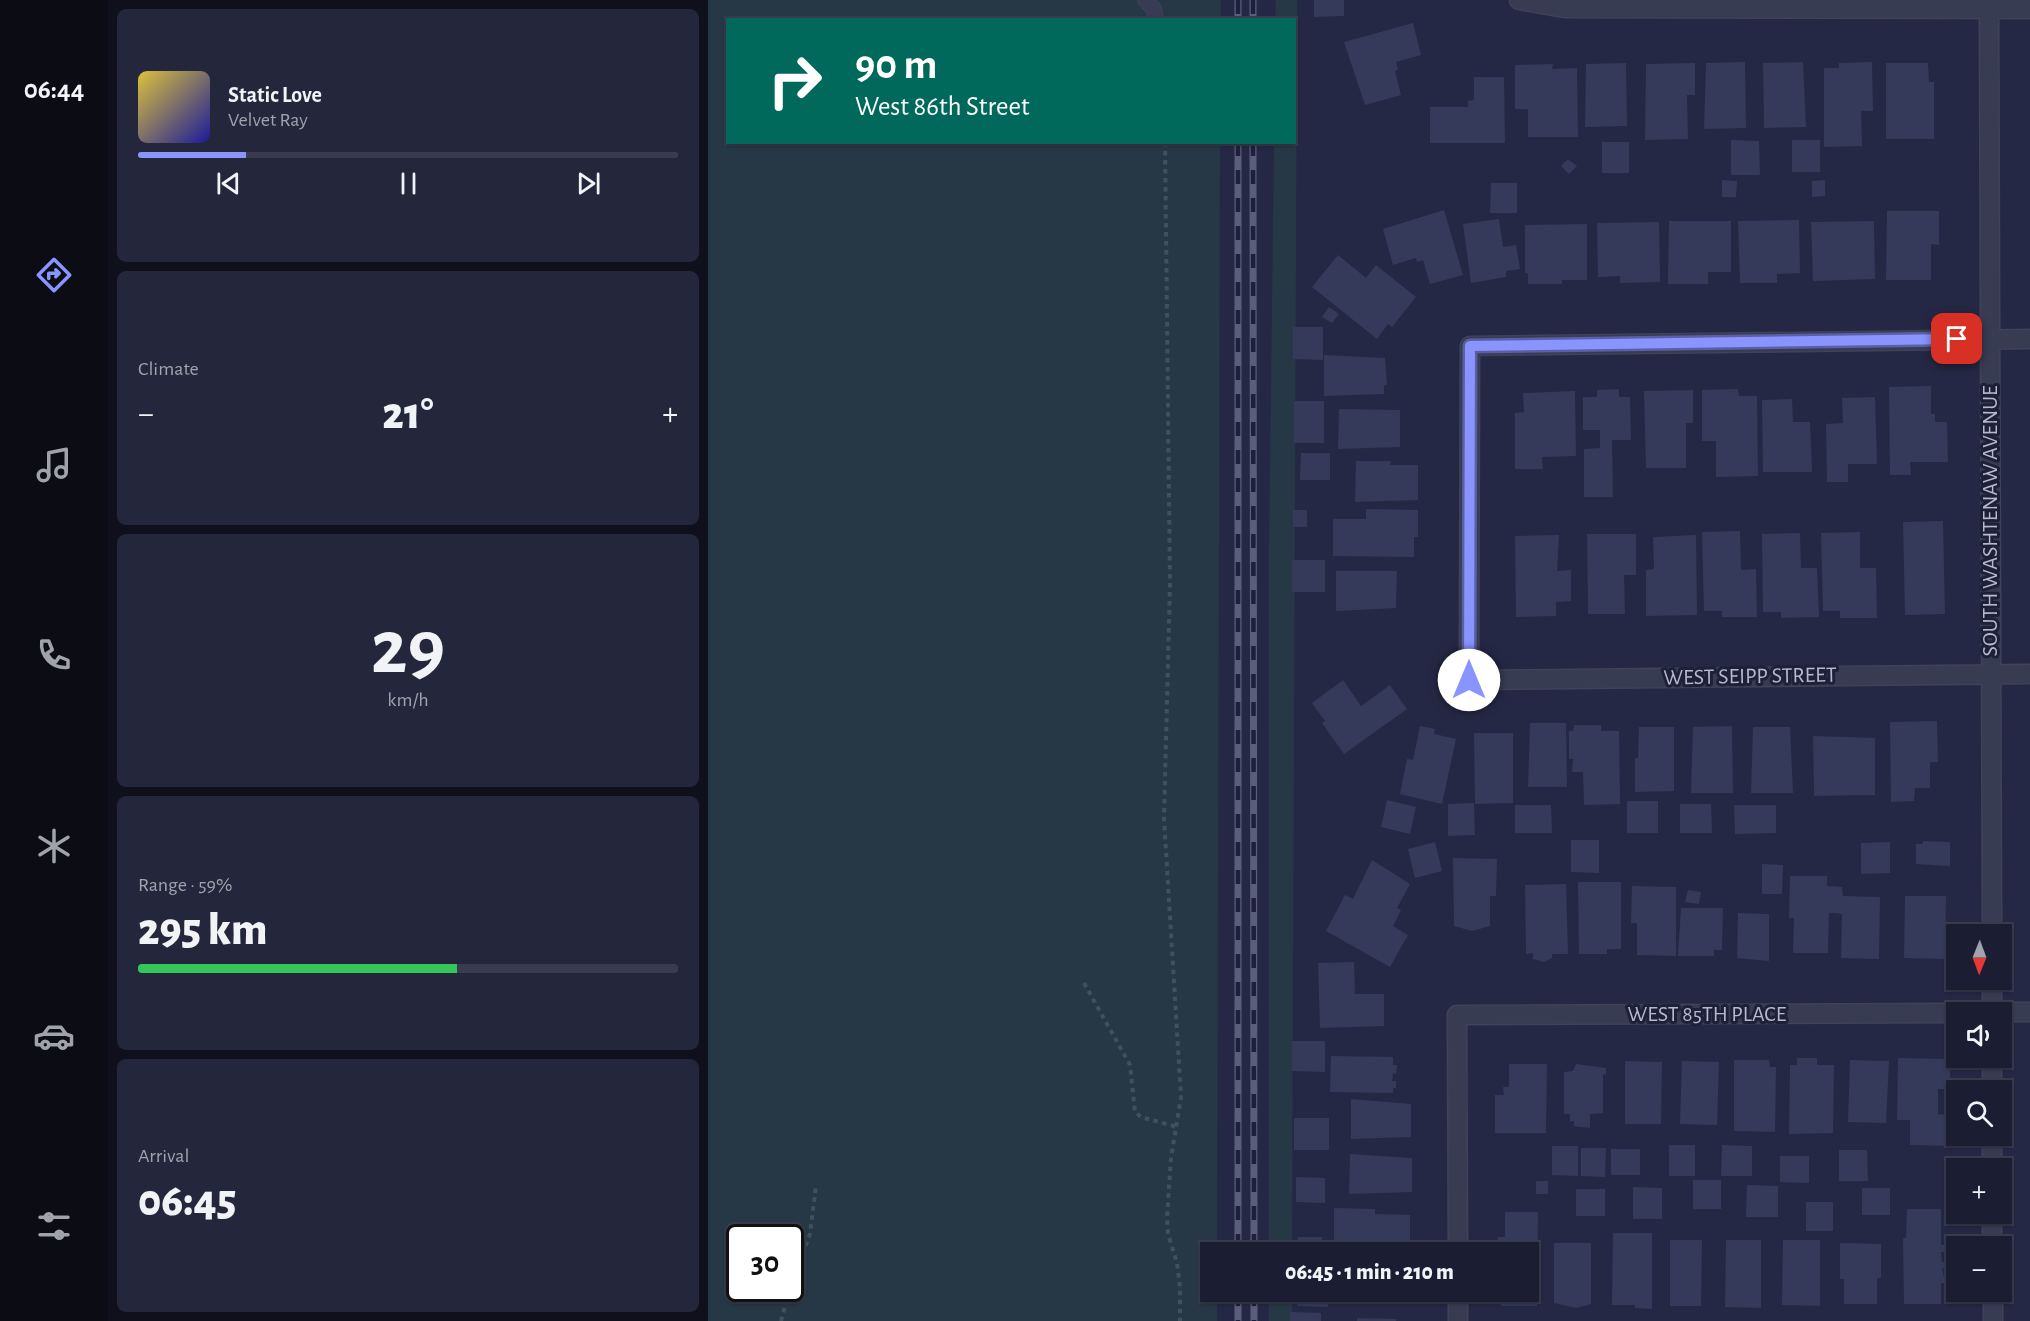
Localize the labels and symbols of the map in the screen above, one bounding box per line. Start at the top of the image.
pin [1931,313,1982,364]
street label: SOUTH WASHTENAW AVENUE [1979,385,2001,657]
position arrow [1437,648,1501,712]
street label: WEST SEIPP STREET [1663,663,1837,689]
north arrow [1946,924,2012,990]
street label: WEST 85TH PLACE [1628,1003,1787,1025]
speed limit sign: 30 [726,1224,804,1302]

